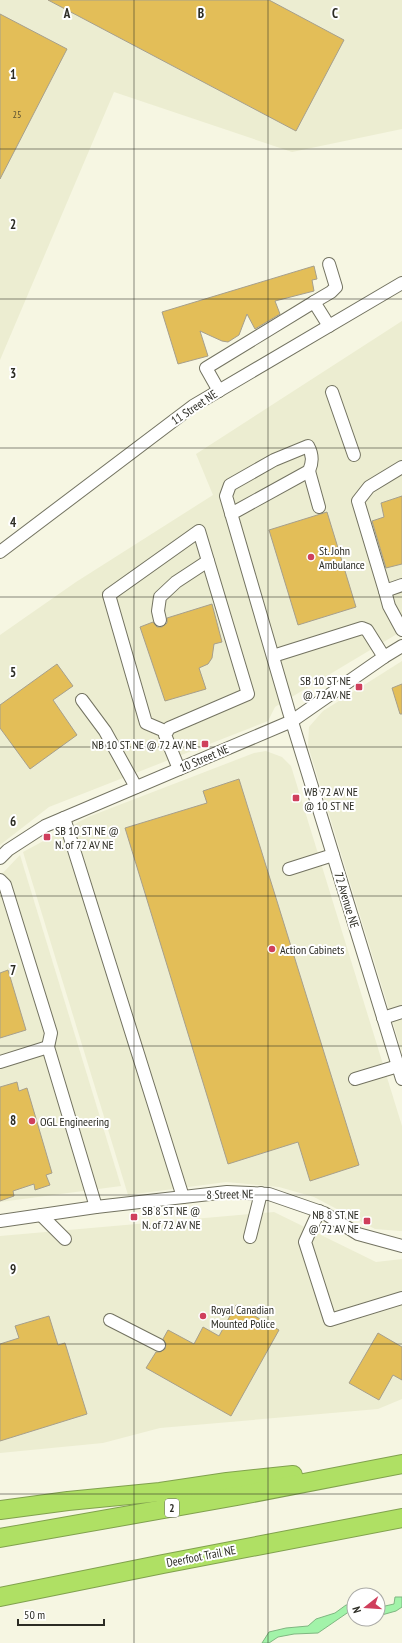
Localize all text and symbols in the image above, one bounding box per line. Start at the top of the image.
text: A [63,5,71,22]
text: B [198,5,204,22]
text: C [332,5,338,22]
text: 1 [10,66,16,83]
house number: 25 [13,108,22,121]
text: 2 [10,216,16,233]
text: 3 [10,365,16,382]
street label: 11 Street NE [168,386,220,428]
text: 4 [10,514,17,531]
place label: St. John Ambulance [319,543,365,572]
marker: St. John Ambulance [306,552,316,562]
text: 5 [10,664,16,681]
place label: SB 10 ST NE @ 72AV NE [300,673,351,702]
marker: SB 10 ST NE @ 72AV NE [354,682,364,692]
place label: NB 10 ST NE @ 72 AV NE [92,737,197,752]
marker: NB 10 ST NE @ 72 AV NE [200,739,210,749]
street label: 10 Street NE [177,741,231,775]
place label: WB 72 AV NE @ 10 ST NE [304,784,358,813]
marker: WB 72 AV NE @ 10 ST NE [291,793,301,803]
text: 6 [10,813,16,830]
place label: SB 10 ST NE @ N. of 72 AV NE [55,823,119,852]
marker: SB 10 ST NE @ N. of 72 AV NE [42,832,52,842]
street label: 72 Avenue NE [331,870,363,930]
place label: Action Cabinets [280,942,344,957]
marker: Action Cabinets [267,944,277,954]
text: 7 [10,962,16,979]
text: 8 [10,1112,16,1129]
place label: OGL Engineering [40,1114,109,1129]
marker: OGL Engineering [27,1116,37,1126]
street label: 8 Street NE [206,1186,254,1202]
place label: SB 8 ST NE @ N. of 72 AV NE [142,1203,201,1232]
place label: NB 8 ST NE @ 72 AV NE [309,1207,359,1236]
marker: SB 8 ST NE @ N. of 72 AV NE [129,1212,139,1222]
marker: NB 8 ST NE @ 72 AV NE [362,1216,372,1226]
text: 9 [10,1261,16,1278]
place label: Royal Canadian Mounted Police [211,1302,275,1331]
marker: Royal Canadian Mounted Police [198,1311,208,1321]
road number: 2 [165,1499,179,1517]
street label: Deerfoot Trail NE [165,1542,237,1570]
north arrow [346,1587,386,1627]
scale bar [18,1601,104,1627]
text: N [349,1605,364,1615]
text: 50 m [24,1607,45,1622]

